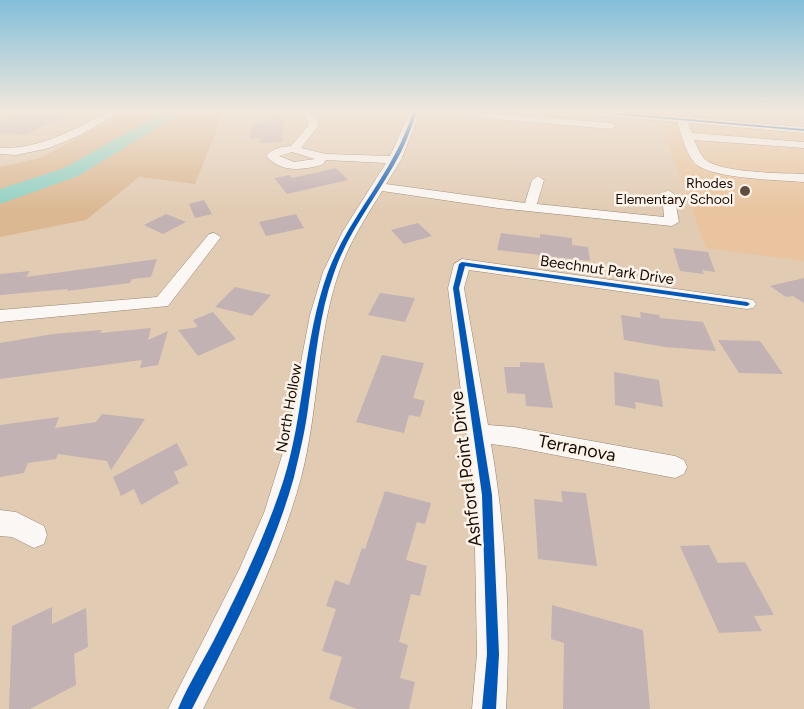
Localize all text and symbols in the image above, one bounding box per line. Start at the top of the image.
place label: Rhodes Elementary School [615,175,733,208]
marker: Rhodes Elementary School [738,184,752,198]
street label: Beechnut Park Drive [539,252,675,288]
street label: North Hollow [272,362,306,454]
street label: Ashford Point Drive [446,390,486,548]
street label: Terranova [536,430,618,466]

